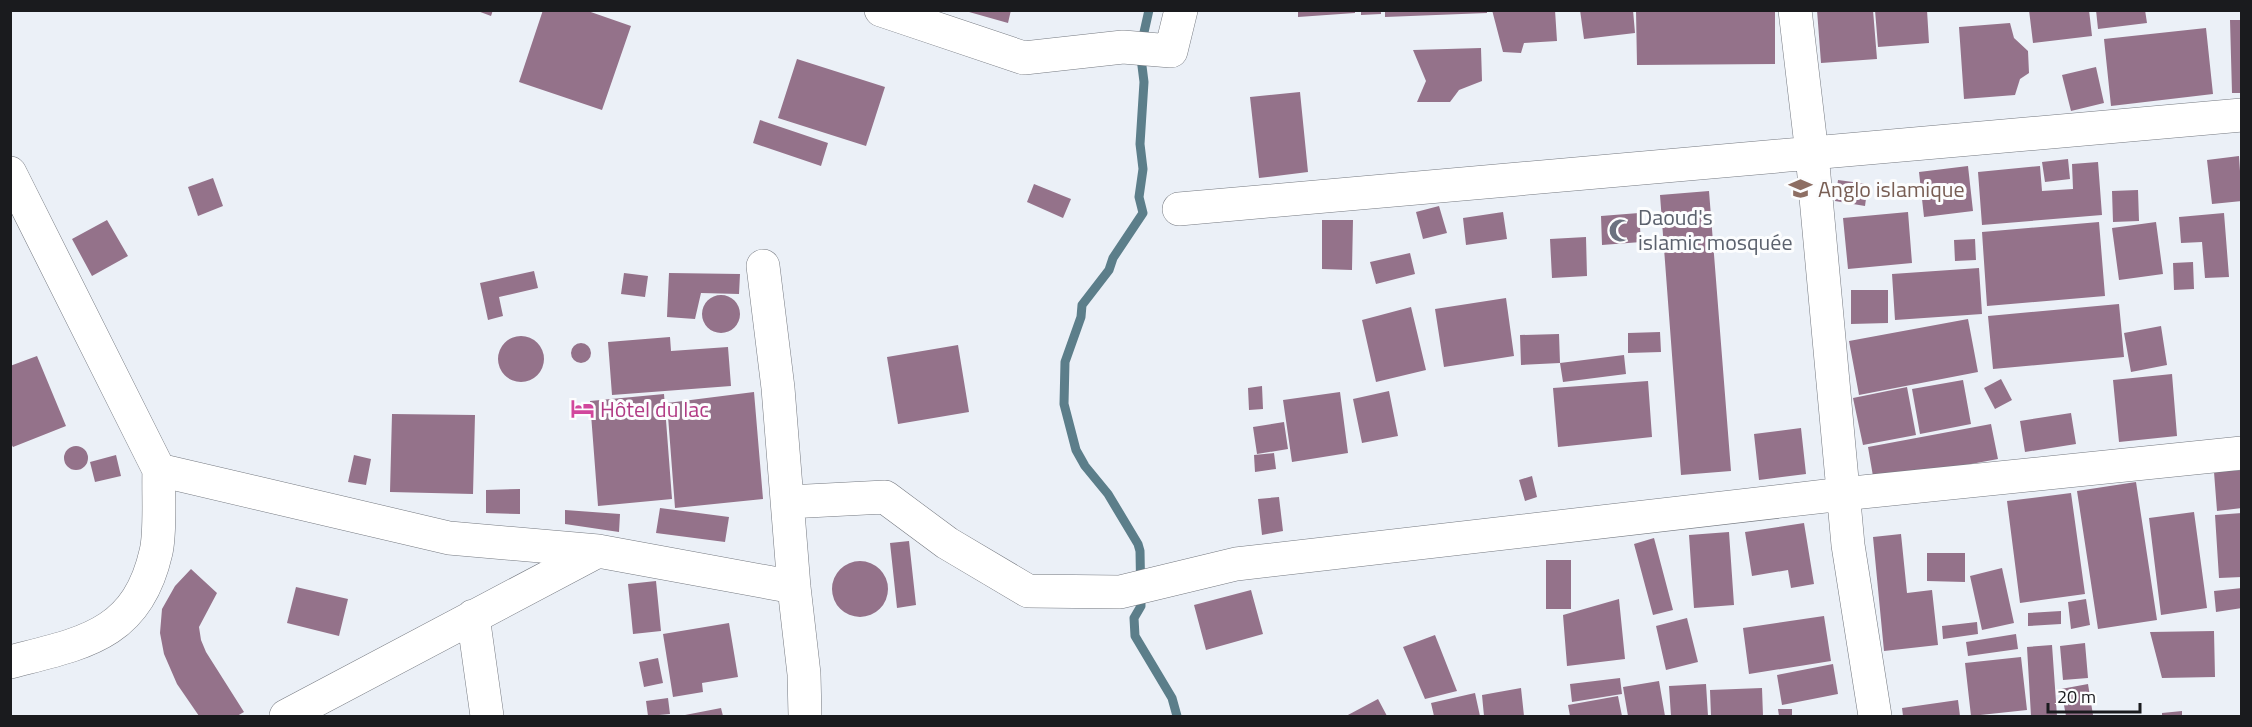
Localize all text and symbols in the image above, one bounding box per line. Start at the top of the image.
place label: Anglo islamique [1818,172,1965,206]
school or university icon: Anglo islamique [1787,176,1813,202]
place label: Daoud's islamic mosquée [1638,200,1793,259]
mosque icon: Daoud's islamic mosquée [1607,217,1633,243]
place label: Hôtel du lac [600,392,709,426]
hotel icon: Hôtel du lac [569,396,595,422]
scale bar [2048,676,2140,714]
text: 20 m [2057,683,2096,710]

